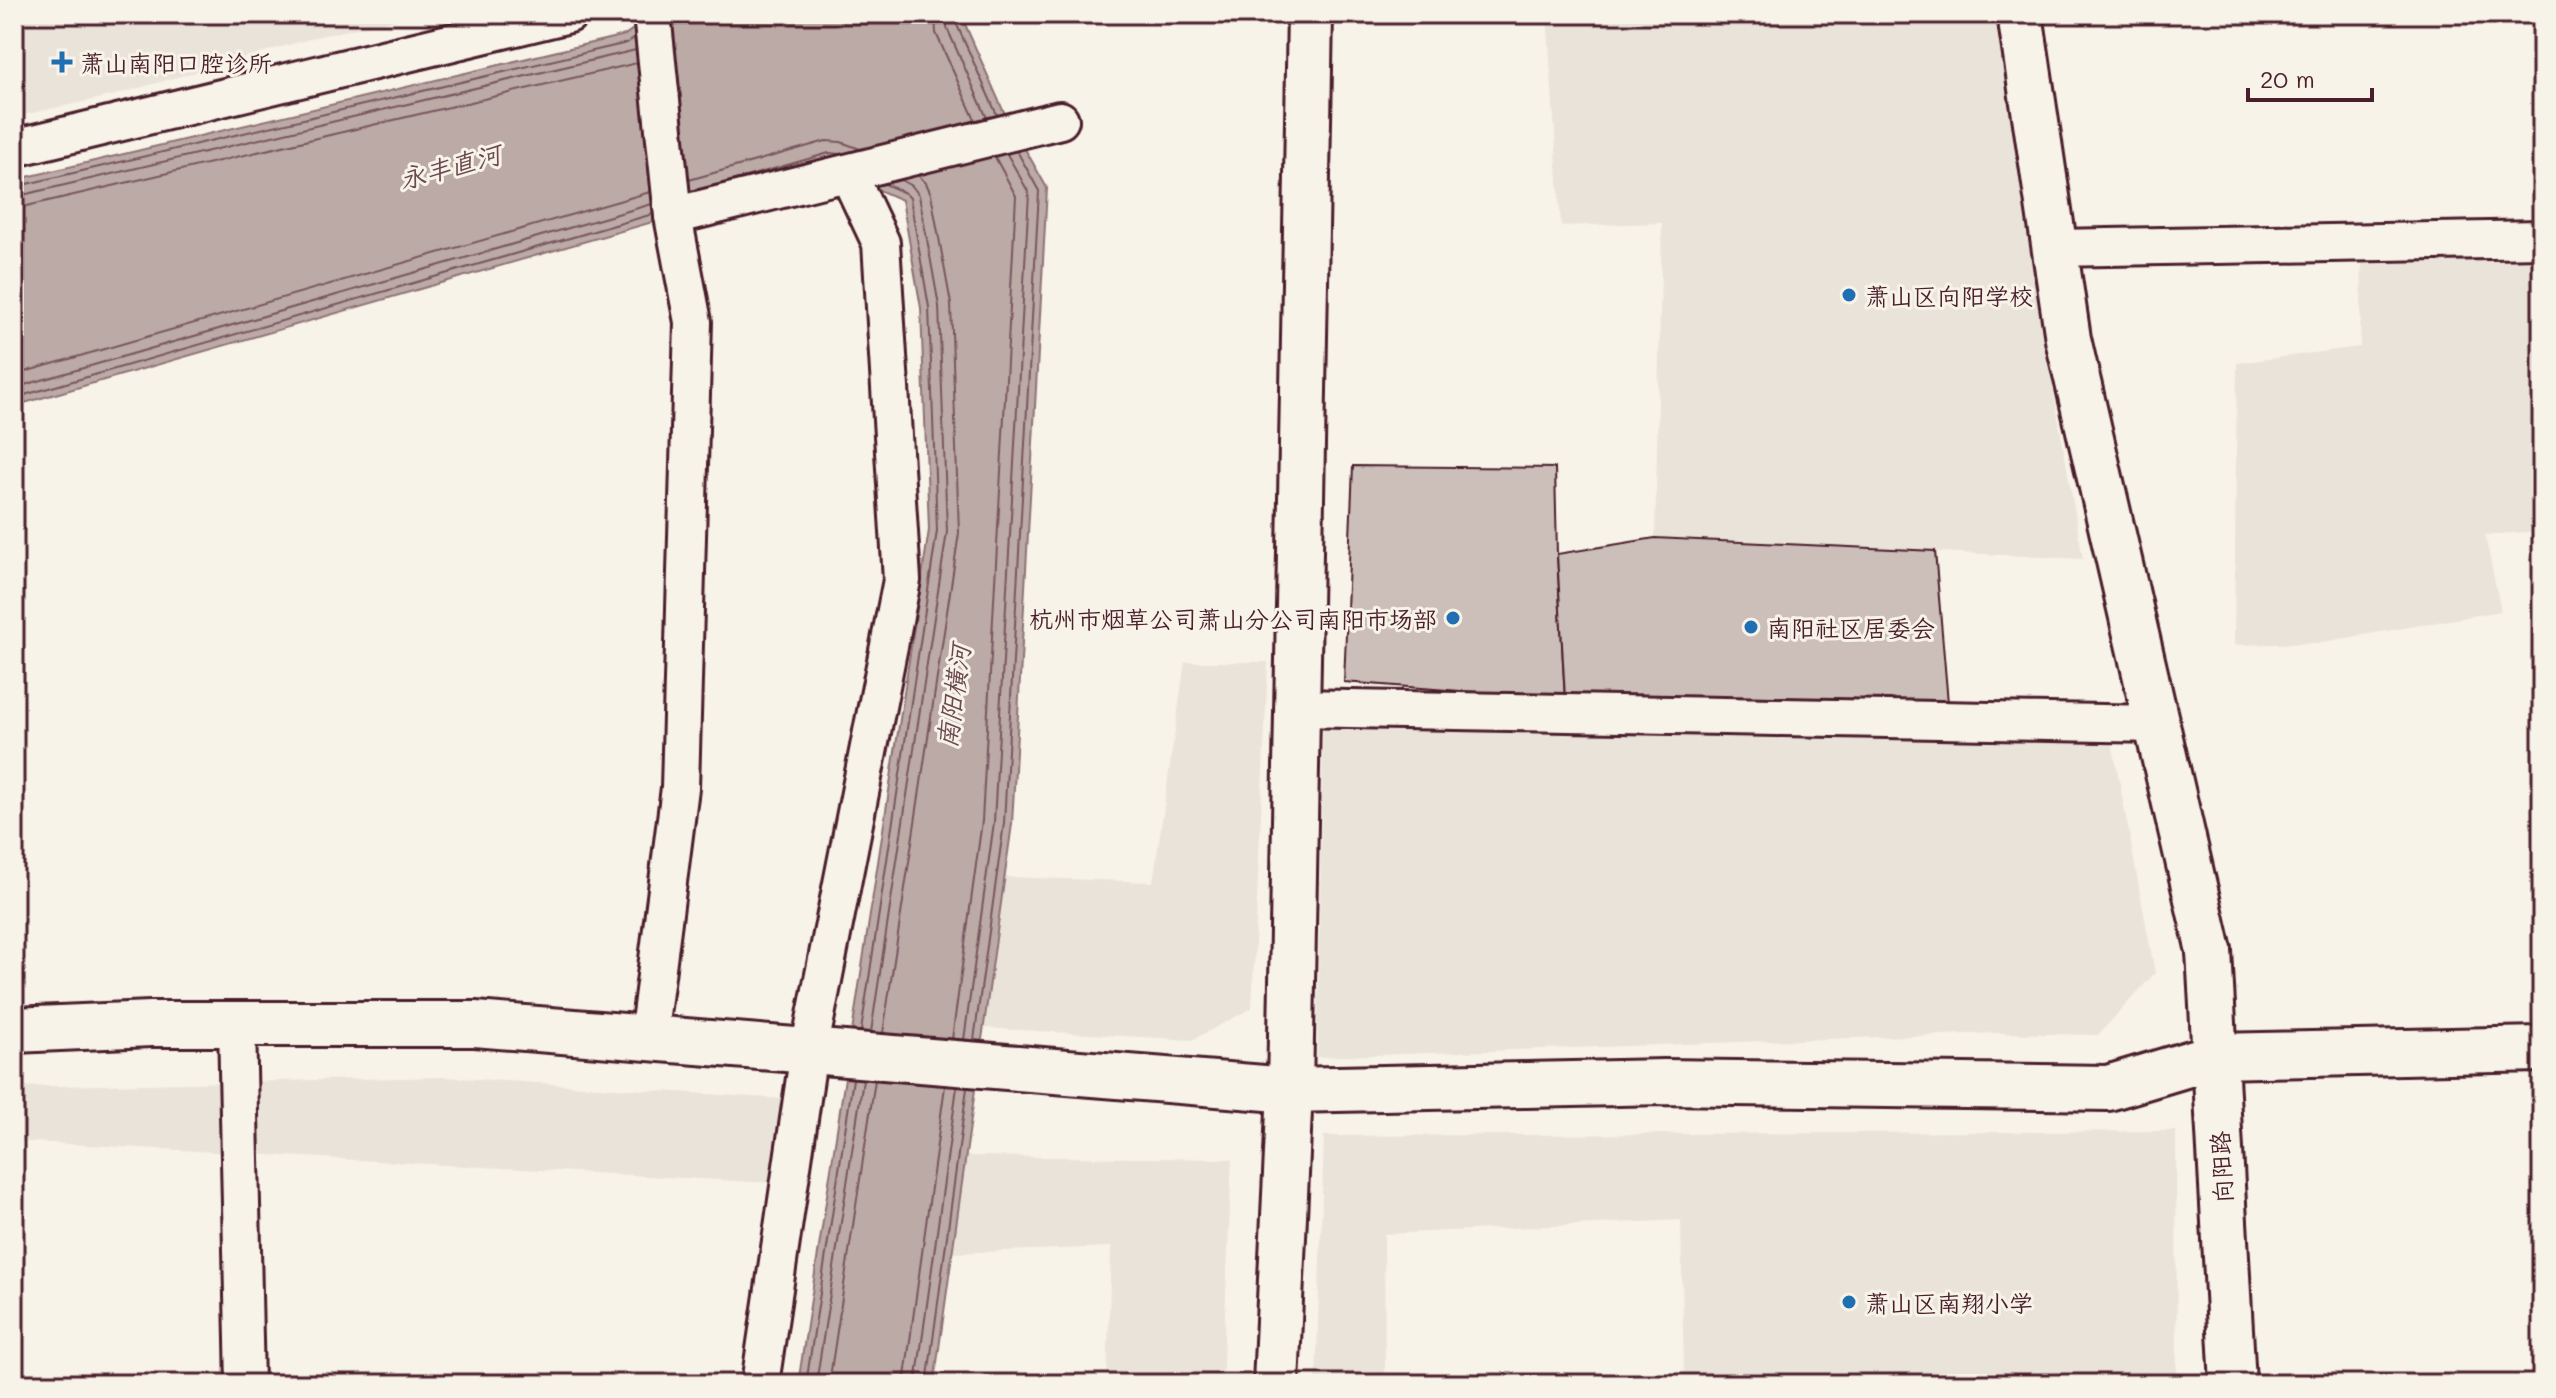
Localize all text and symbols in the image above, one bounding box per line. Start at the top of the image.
place label: 萧山南阳口腔诊所 [80,47,272,78]
marker: 萧山南阳口腔诊所 [51,51,73,73]
scale bar [2248,52,2372,102]
text: 20 m [2260,63,2315,94]
water label: 永丰直河 [395,135,508,196]
place label: 萧山区向阳学校 [1865,280,2033,311]
marker: 萧山区向阳学校 [1840,286,1858,304]
place label: 杭州市烟草公司萧山分公司南阳市场部 [1029,603,1437,634]
marker: 杭州市烟草公司萧山分公司南阳市场部 [1444,609,1462,627]
place label: 南阳社区居委会 [1767,612,1935,643]
marker: 南阳社区居委会 [1742,618,1760,636]
water label: 南阳横河 [929,638,978,750]
street label: 向阳路 [2204,1130,2238,1204]
place label: 萧山区南翔小学 [1865,1287,2033,1318]
marker: 萧山区南翔小学 [1840,1293,1858,1311]

